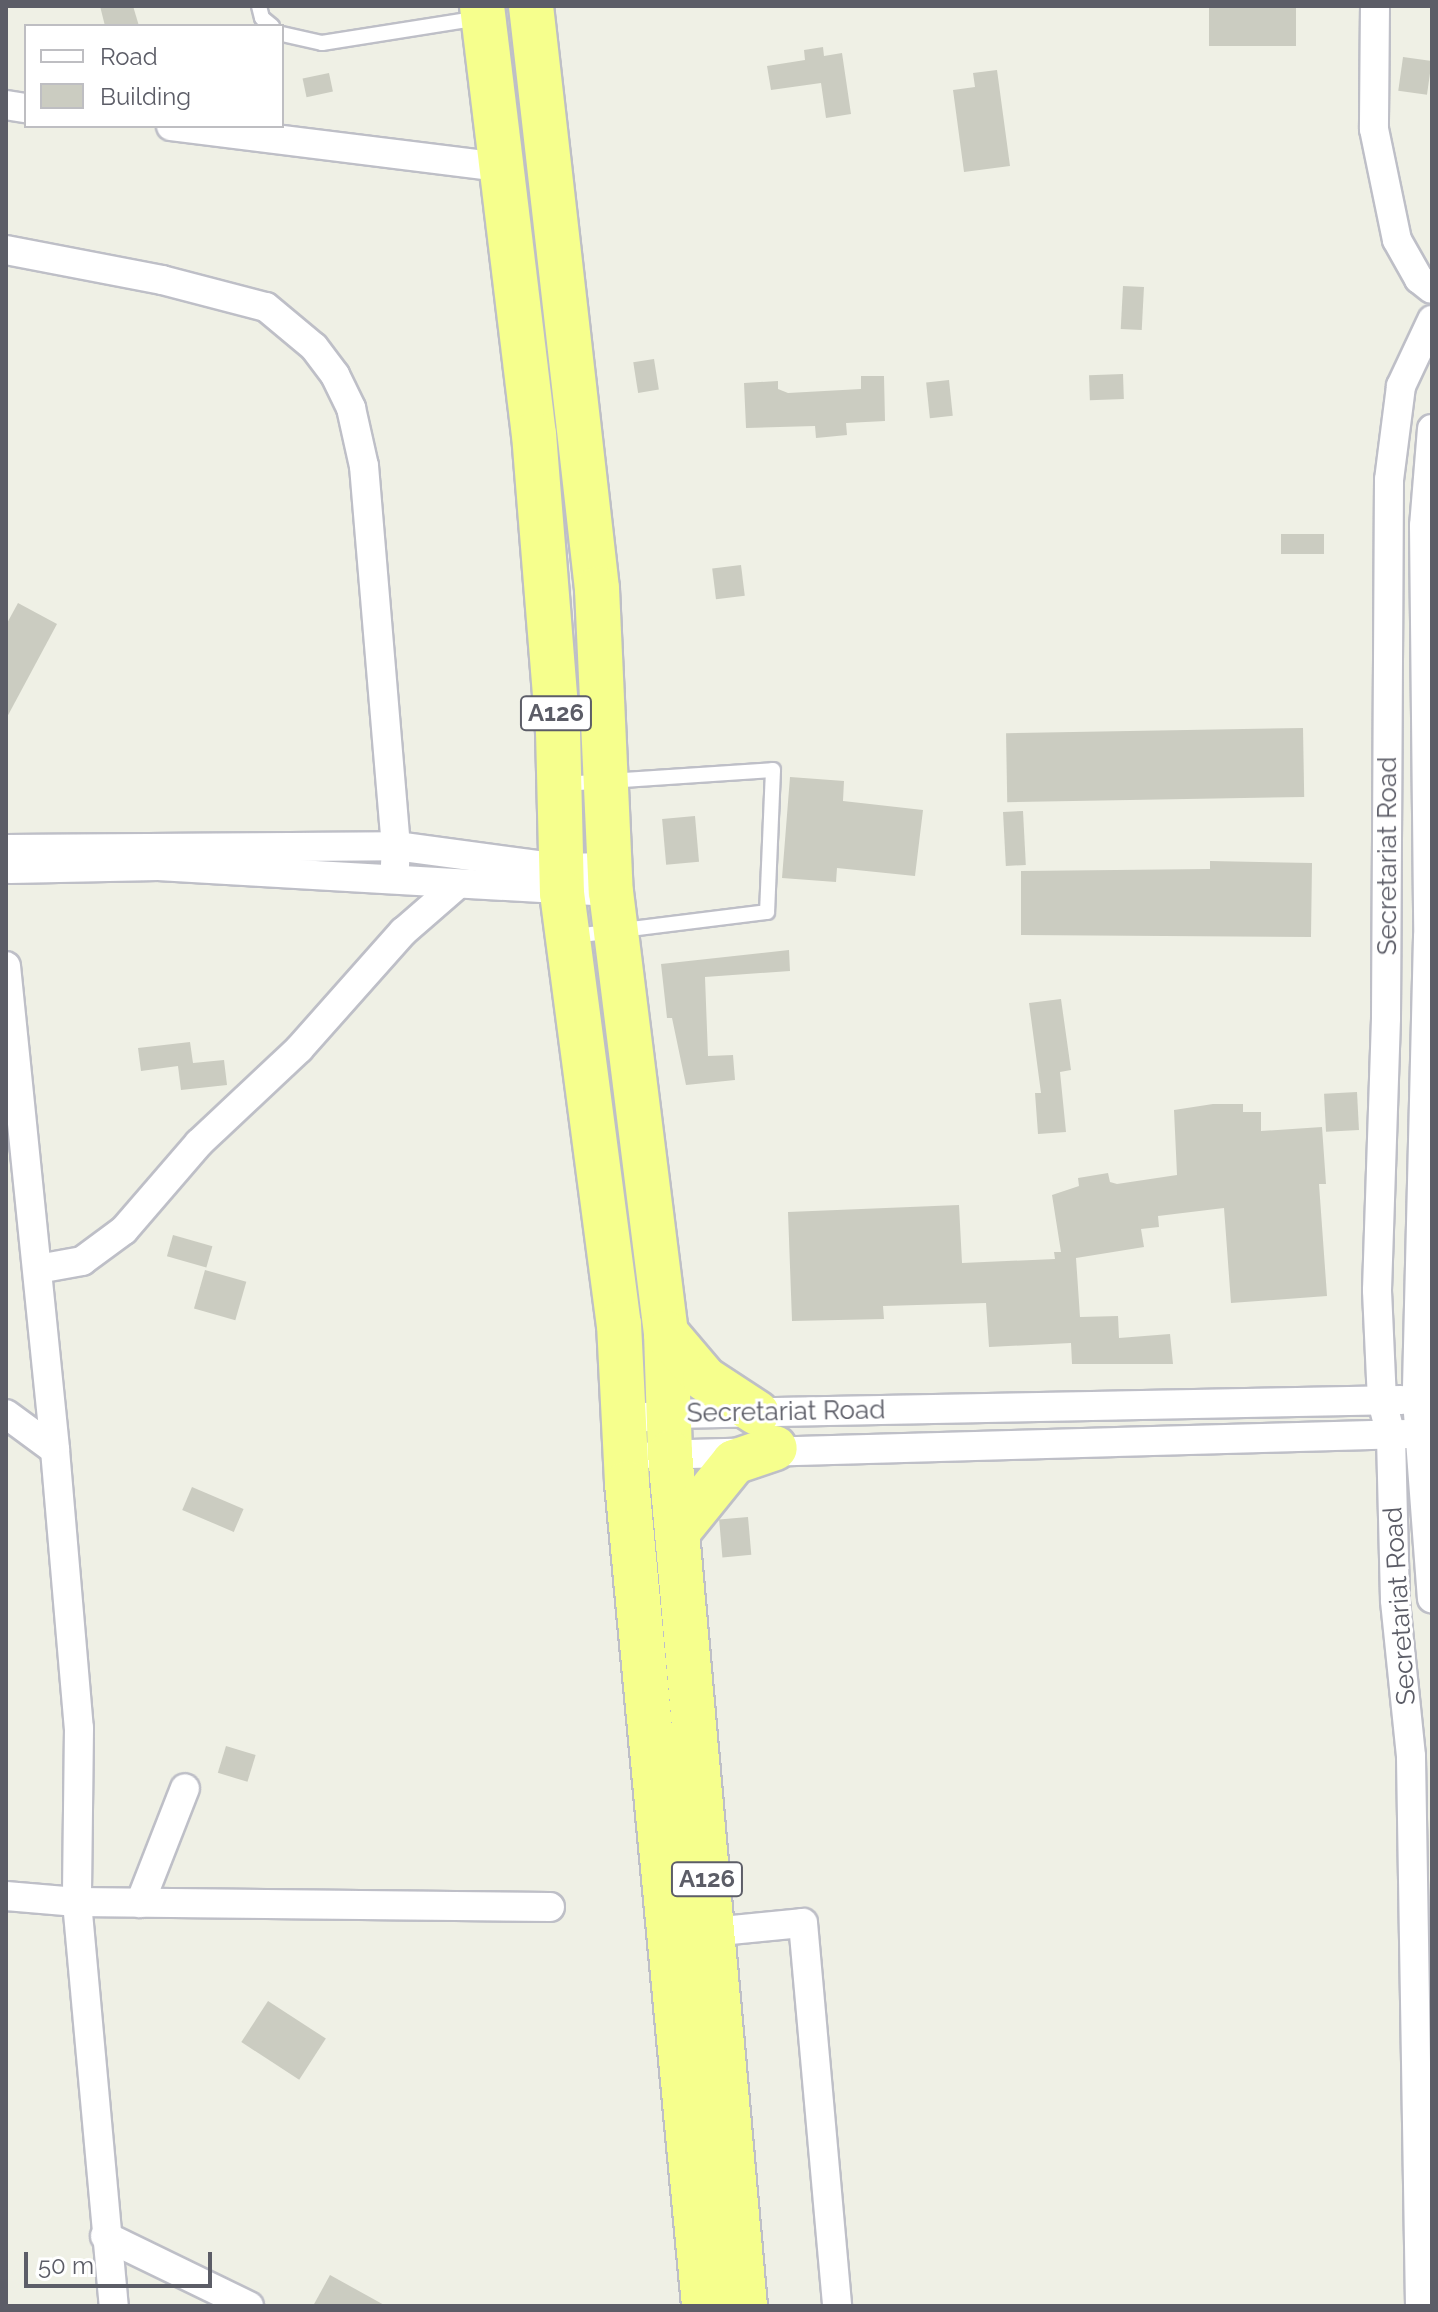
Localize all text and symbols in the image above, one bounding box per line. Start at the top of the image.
legend [24,24,284,128]
text: Road [100,42,158,71]
text: Building [100,82,191,111]
road number: A126 [518,693,594,733]
street label: Secretariat Road [1372,757,1404,955]
street label: Secretariat Road [686,1395,886,1429]
street label: Secretariat Road [1378,1506,1422,1706]
road number: A126 [669,1859,745,1899]
scale bar [28,2236,216,2286]
text: 50 m [38,2251,94,2280]

